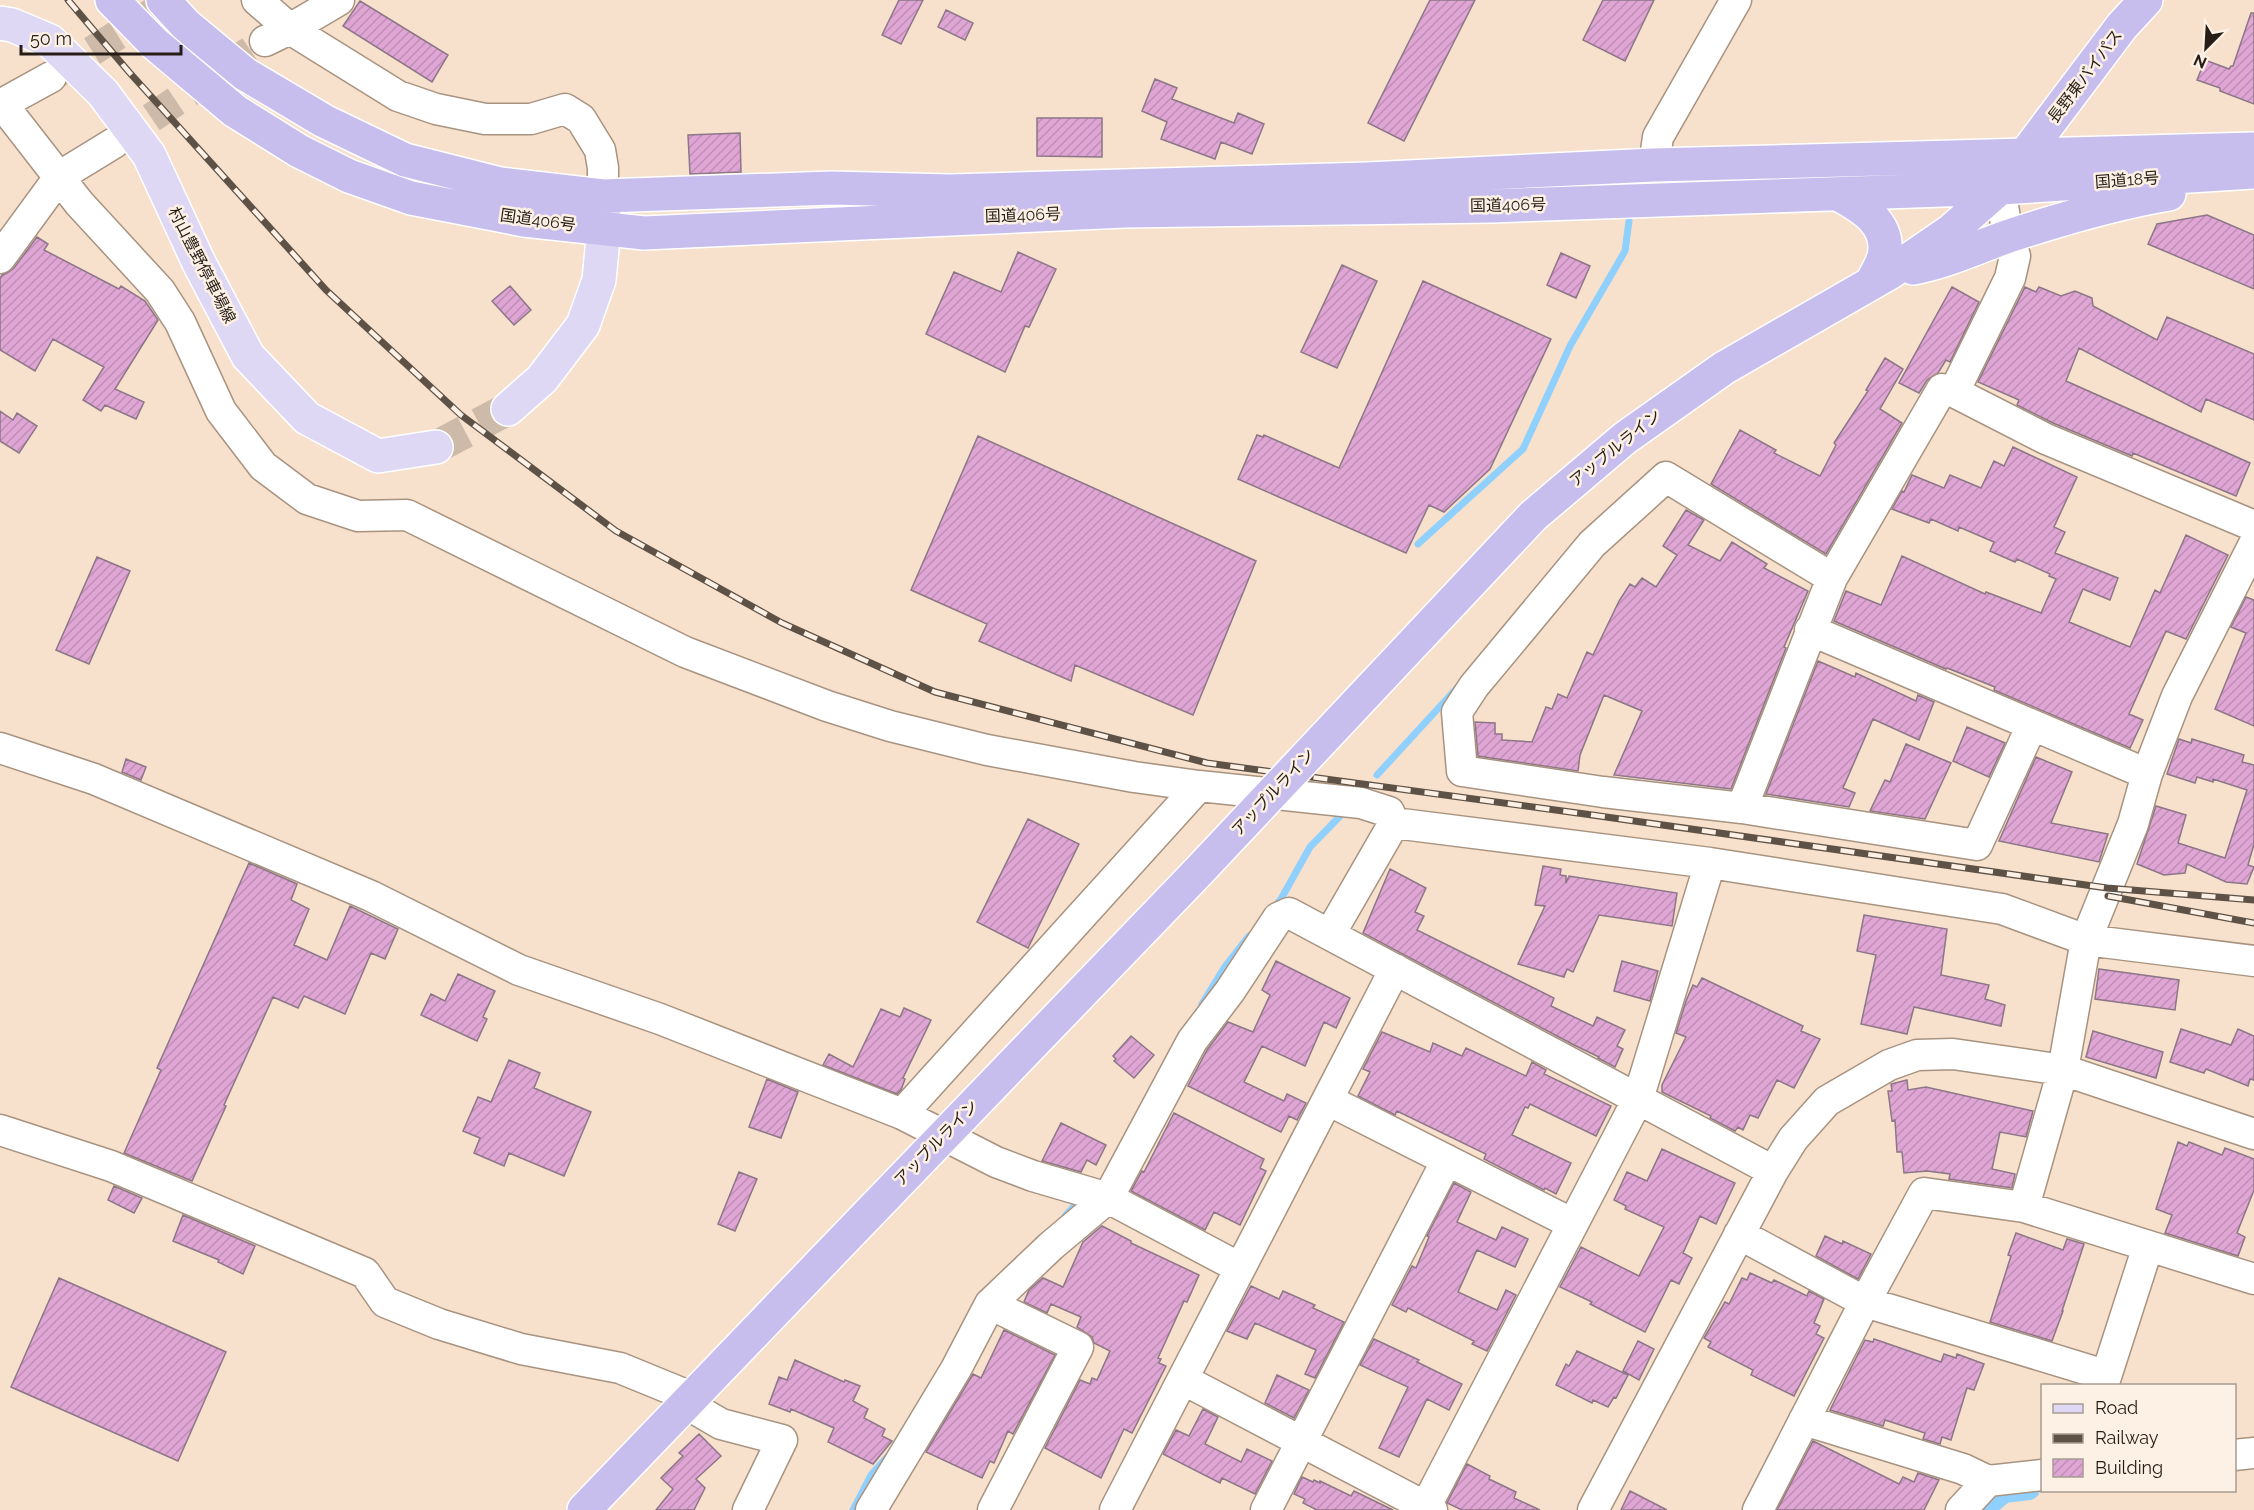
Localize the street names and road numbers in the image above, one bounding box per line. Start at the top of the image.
street label: 長野東バイパス [2044,26,2126,126]
street label: 国道18号 [2094,168,2160,192]
street label: 国道406号 [1470,195,1546,215]
street label: 村山豊野停車場線 [164,204,240,326]
street label: 国道406号 [985,204,1061,226]
street label: 国道406号 [499,205,577,235]
street label: アップルライン [1565,405,1665,491]
street label: アップルライン [1228,745,1318,839]
street label: アップルライン [890,1096,982,1190]

